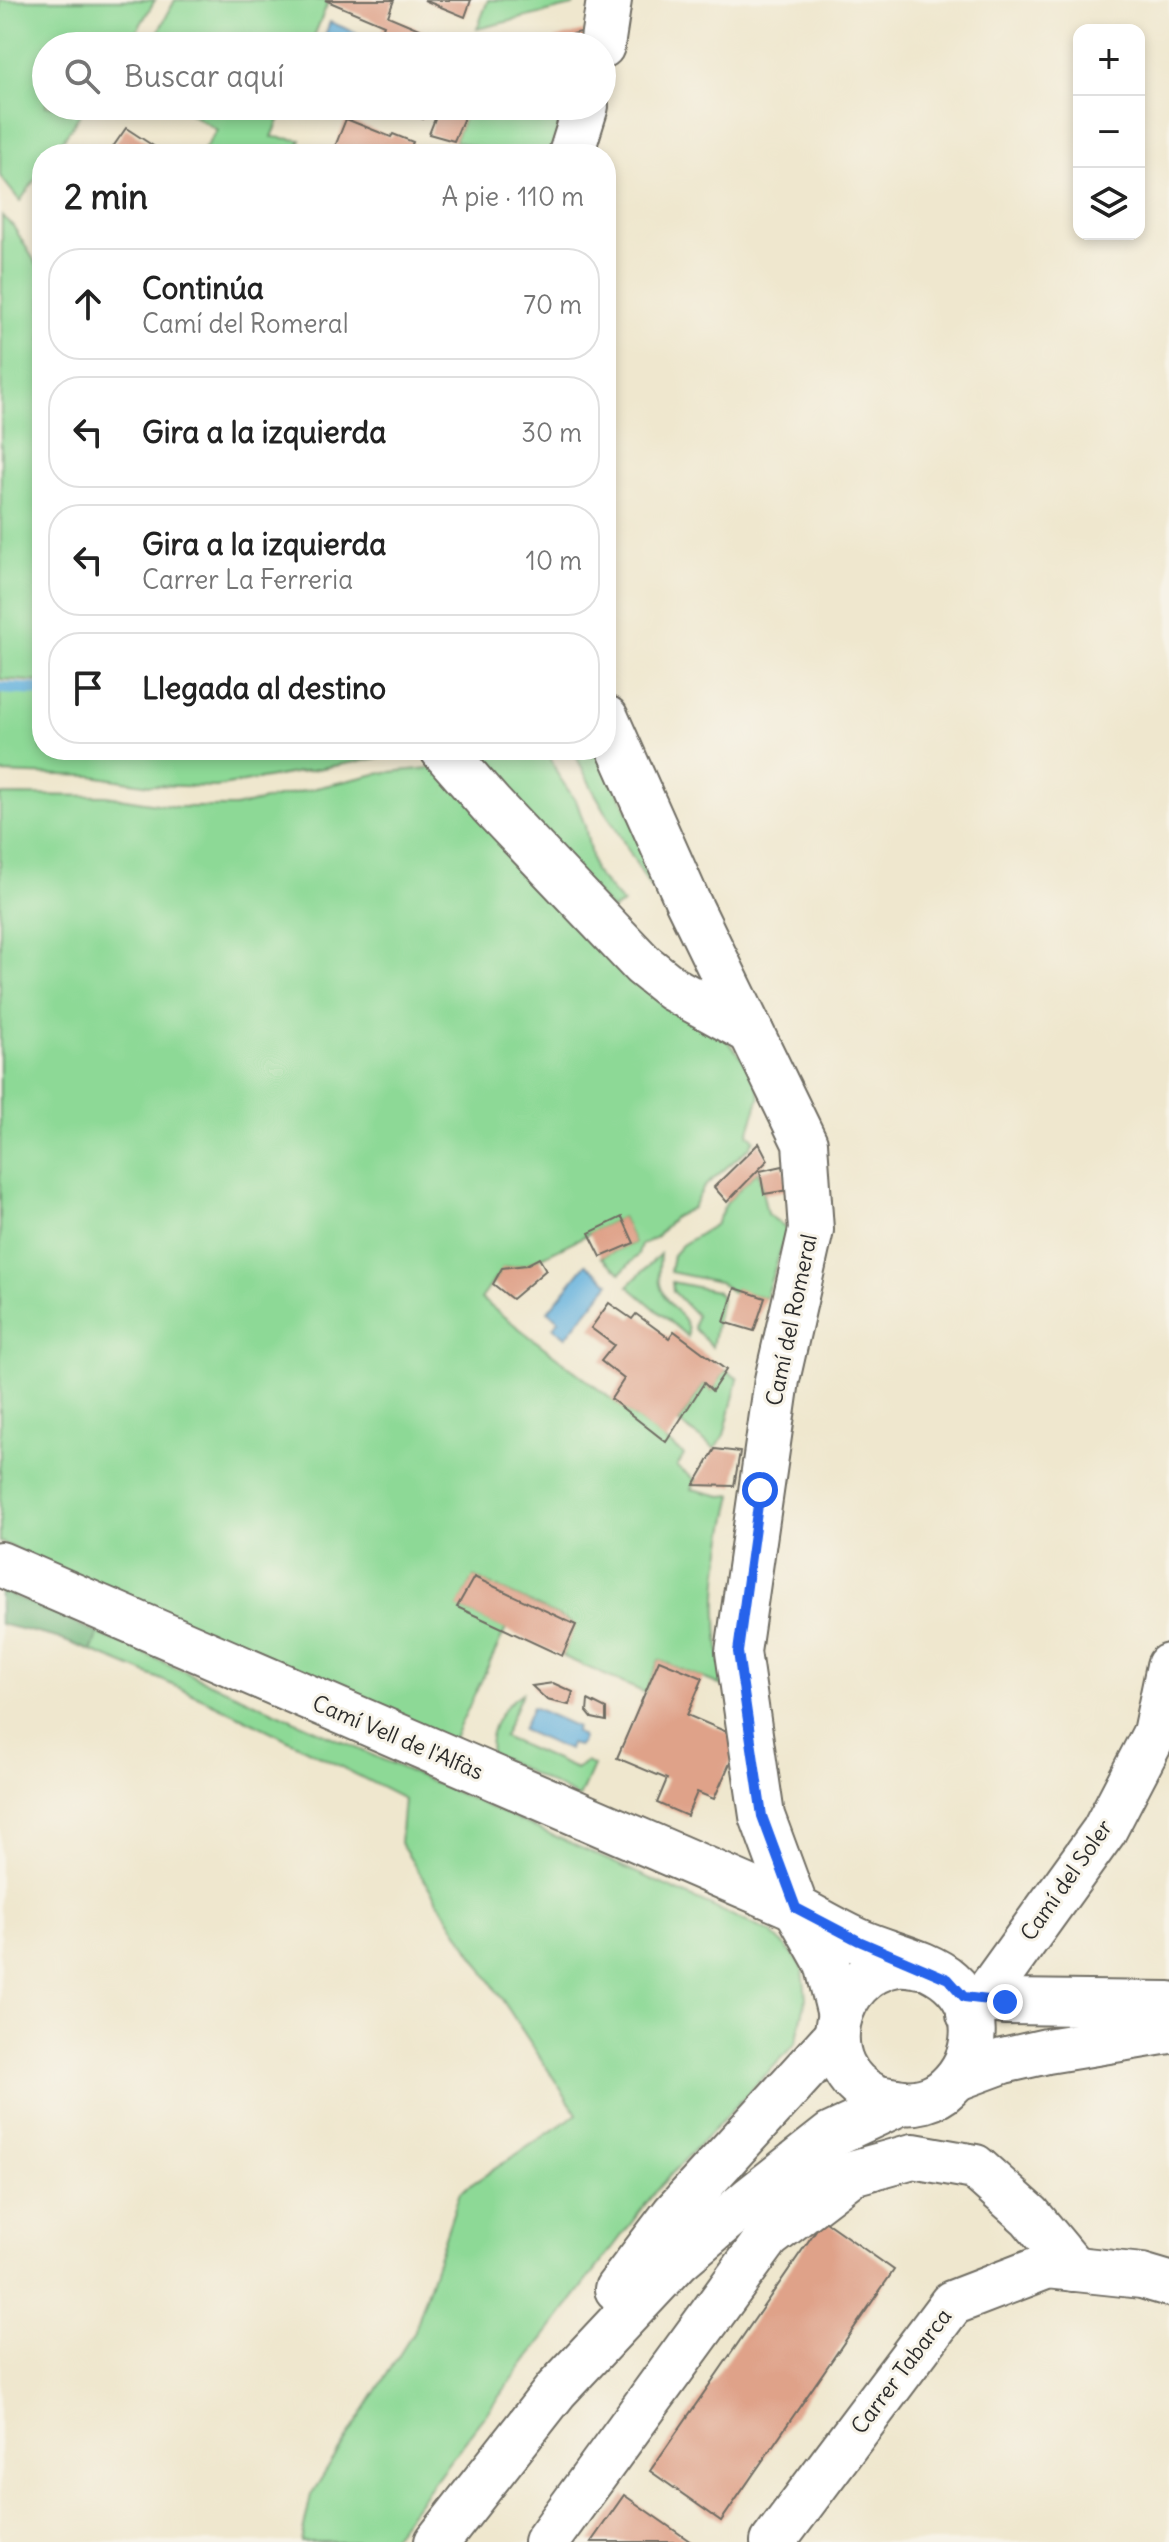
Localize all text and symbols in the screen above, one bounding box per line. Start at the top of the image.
map controls [1073,24,1145,240]
button: + [1073,24,1145,96]
search box [32,32,616,120]
icon: search [60,54,104,98]
text: Buscar aquí [124,57,284,95]
button: − [1073,96,1145,168]
button: layers [1073,168,1145,240]
text: 2 min [64,175,148,218]
text: A pie · 110 m [442,180,584,213]
text: Continúa [142,269,264,307]
icon: ahead [66,282,110,326]
text: 70 m [523,288,582,321]
text: Camí del Romeral [142,307,349,340]
icon: left [66,410,110,454]
text: Gira a la izquierda [142,413,386,451]
text: 30 m [521,416,582,449]
text: Gira a la izquierda [142,525,386,563]
icon: left [66,538,110,582]
text: 10 m [526,544,582,577]
text: Carrer La Ferreria [142,563,353,596]
icon: arrive [66,666,110,710]
text: Llegada al destino [142,669,386,707]
street label: Camí del Romeral [759,1232,823,1408]
route start [742,1472,778,1508]
street label: Camí Vell de l'Alfàs [308,1688,488,1786]
street label: Camí del Soler [1014,1814,1118,1946]
route end [987,1984,1023,2020]
street label: Carrer Tabarca [845,2303,957,2439]

